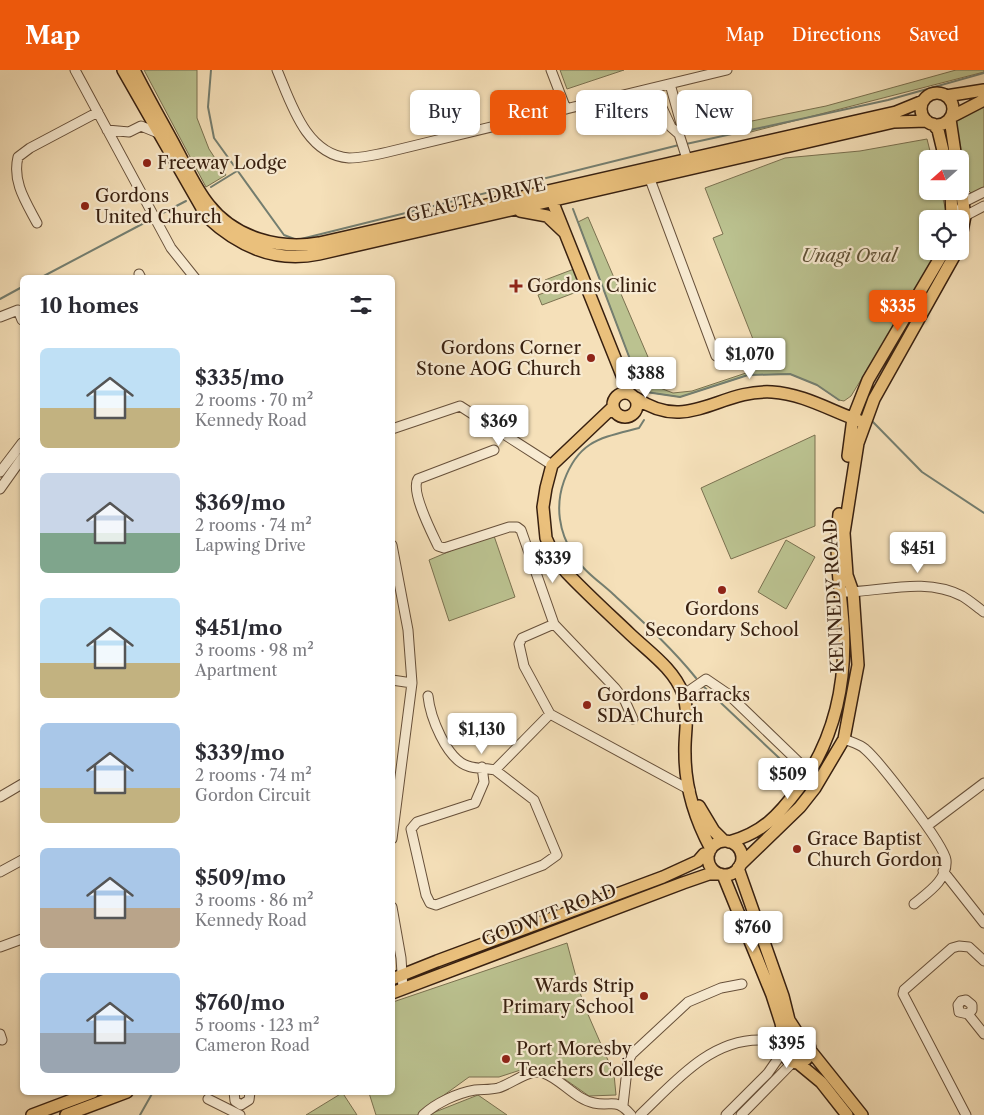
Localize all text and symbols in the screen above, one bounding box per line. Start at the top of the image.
text: Map [25,21,80,50]
text: Map [725,24,764,46]
text: Directions [792,24,881,46]
text: Saved [909,24,959,46]
chip: Buy [410,90,480,135]
chip: Rent [490,90,566,135]
chip: Filters [576,90,667,135]
chip: New [677,90,752,135]
north arrow [919,150,969,200]
map controls [919,150,969,260]
place label: Freeway Lodge [157,152,287,174]
marker: Freeway Lodge [141,157,153,169]
street label: GEAUTA DRIVE [404,173,548,227]
place label: Gordons United Church [95,185,222,228]
marker: Gordons United Church [79,200,91,212]
button: locate [919,210,969,260]
park label: Unagi Oval [801,245,899,267]
place label: Gordons Clinic [527,275,657,297]
marker: Gordons Clinic [509,279,523,293]
pin: $335 [868,290,928,332]
icon: filters [347,291,375,319]
text: 10 homes [40,293,139,318]
text: $335 [880,296,916,316]
place label: Gordons Corner Stone AOG Church [416,337,581,380]
pin: $1,070 [709,338,791,380]
text: $1,070 [725,344,775,364]
marker: Gordons Corner Stone AOG Church [585,352,597,364]
pin: $388 [616,356,676,399]
text: $388 [627,363,665,383]
text: $335/mo [195,365,284,390]
icon: home [80,368,140,428]
text: 2 rooms · 70 m² [195,390,313,410]
pin: $369 [469,404,529,447]
text: Kennedy Road [195,410,307,430]
text: $369 [480,411,518,431]
text: $369/mo [195,490,285,515]
icon: home [80,493,140,553]
text: 2 rooms · 74 m² [195,515,312,535]
street label: KENNEDY ROAD [819,518,849,674]
pin: $451 [888,532,948,574]
text: Lapwing Drive [195,535,306,555]
text: $451 [901,538,935,558]
pin: $339 [523,542,583,584]
text: $339 [535,548,571,568]
marker: Gordons Secondary School [716,584,728,596]
place label: Gordons Secondary School [645,598,799,641]
text: $451/mo [195,615,282,640]
icon: home [80,618,140,678]
text: 3 rooms · 98 m² [195,640,314,660]
text: Apartment [195,660,277,680]
place label: Gordons Barracks SDA Church [597,684,750,727]
marker: Gordons Barracks SDA Church [581,699,593,711]
pin: $1,130 [441,712,523,755]
text: $1,130 [459,719,505,739]
text: $339/mo [195,740,285,765]
icon: home [80,743,140,803]
pin: $509 [758,758,818,800]
text: $509 [769,764,807,784]
text: 2 rooms · 74 m² [195,765,312,785]
text: Gordon Circuit [195,785,311,805]
place label: Grace Baptist Church Gordon [807,828,942,871]
marker: Grace Baptist Church Gordon [791,843,803,855]
text: $509/mo [195,865,286,890]
icon: home [80,868,140,928]
street label: GODWIT ROAD [478,879,620,951]
text: 3 rooms · 86 m² [195,890,314,910]
text: Kennedy Road [195,910,307,930]
pin: $760 [723,910,783,953]
text: $760 [735,917,771,937]
place label: Wards Strip Primary School [502,975,634,1018]
text: $760/mo [195,990,285,1015]
marker: Wards Strip Primary School [638,990,650,1002]
icon: home [80,993,140,1053]
text: 5 rooms · 123 m² [195,1015,319,1035]
pin: $395 [757,1026,817,1069]
text: $395 [769,1033,805,1053]
text: Cameron Road [195,1035,310,1055]
place label: Port Moresby Teachers College [516,1038,664,1081]
marker: Port Moresby Teachers College [500,1053,512,1065]

